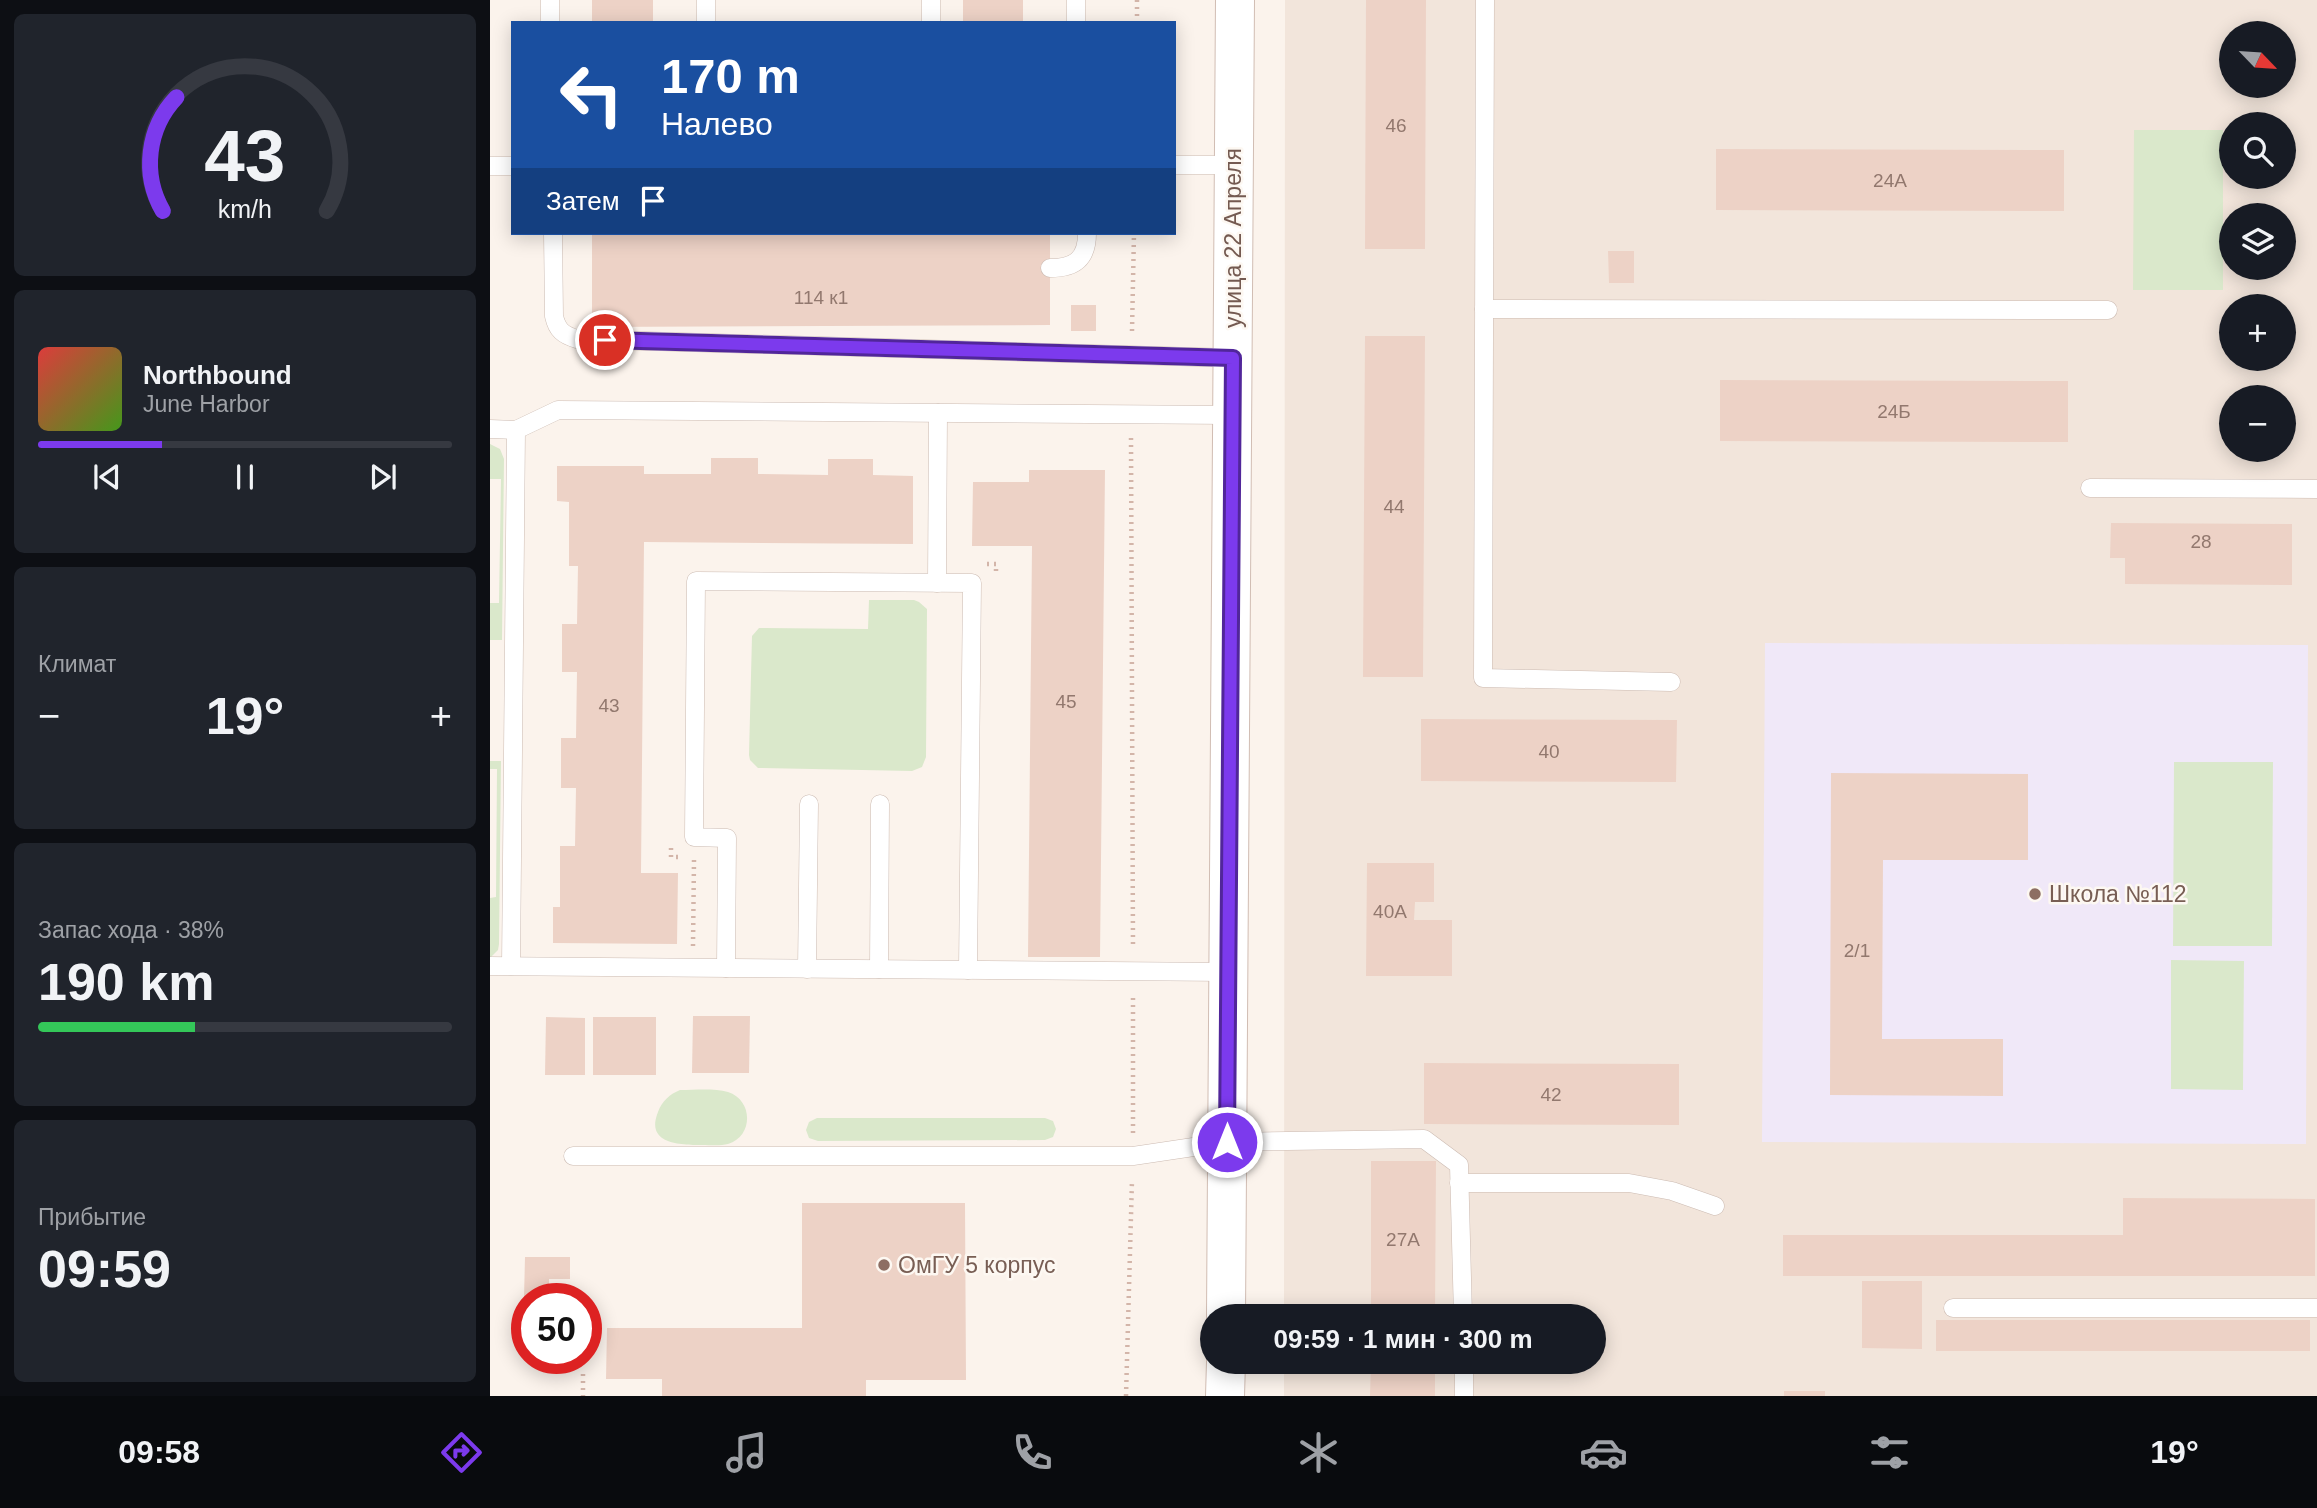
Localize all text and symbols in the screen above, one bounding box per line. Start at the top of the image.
north arrow [2219,21,2296,98]
map controls [2219,21,2296,462]
icon: left [546,49,637,140]
text: 170 m [661,49,800,103]
text: Налево [661,106,773,142]
button: search [2219,112,2296,189]
house number: 46 [1385,115,1407,136]
text: 43 [205,116,285,197]
street label: улица 22 Апреля [1220,148,1246,328]
house number: 24А [1873,170,1907,191]
icon: arrive [634,182,672,220]
text: Затем [546,186,620,216]
text: km/h [218,195,272,223]
button: layers [2219,203,2296,280]
house number: 114 к1 [794,287,848,308]
button: + [2219,294,2296,371]
pin [575,310,635,370]
icon: arrive [586,321,624,359]
text: Northbound [143,360,292,390]
button: − [2219,385,2296,462]
text: June Harbor [143,391,270,417]
house number: 24Б [1877,401,1911,422]
icon: previous [88,458,126,496]
icon: pause [226,458,264,496]
icon: next [364,458,402,496]
house number: 44 [1383,496,1405,517]
house number: 28 [2190,531,2212,552]
text: Климат [38,651,116,677]
text: 19° [206,687,284,745]
house number: 45 [1055,691,1077,712]
text: − [38,695,60,737]
text: + [430,695,452,737]
house number: 43 [598,695,620,716]
house number: 40 [1538,741,1560,762]
place label: Школа №112 [2049,881,2187,907]
marker: Школа №112 [2027,886,2043,902]
house number: 40А [1373,901,1407,922]
text: Запас хода · 38% [38,917,224,943]
house number: 2/1 [1844,940,1870,961]
text: 190 km [38,953,214,1011]
house number: 42 [1540,1084,1562,1105]
position arrow [1190,1105,1264,1179]
text: Прибытие [38,1204,146,1230]
house number: 27А [1386,1229,1420,1250]
text: 09:59 [38,1240,171,1298]
place label: ОмГУ 5 корпус [898,1252,1055,1278]
marker: ОмГУ 5 корпус [876,1257,892,1273]
speed limit sign: 50 [511,1283,602,1374]
text: 09:59 · 1 мин · 300 m [1273,1324,1533,1354]
icon: directions [437,1428,486,1477]
icon: music [722,1428,771,1477]
icon: phone [1008,1428,1057,1477]
icon: climate [1294,1428,1343,1477]
icon: car [1579,1428,1628,1477]
icon: filters [1865,1428,1914,1477]
text: 09:58 [118,1434,200,1470]
text: 19° [2150,1434,2199,1470]

